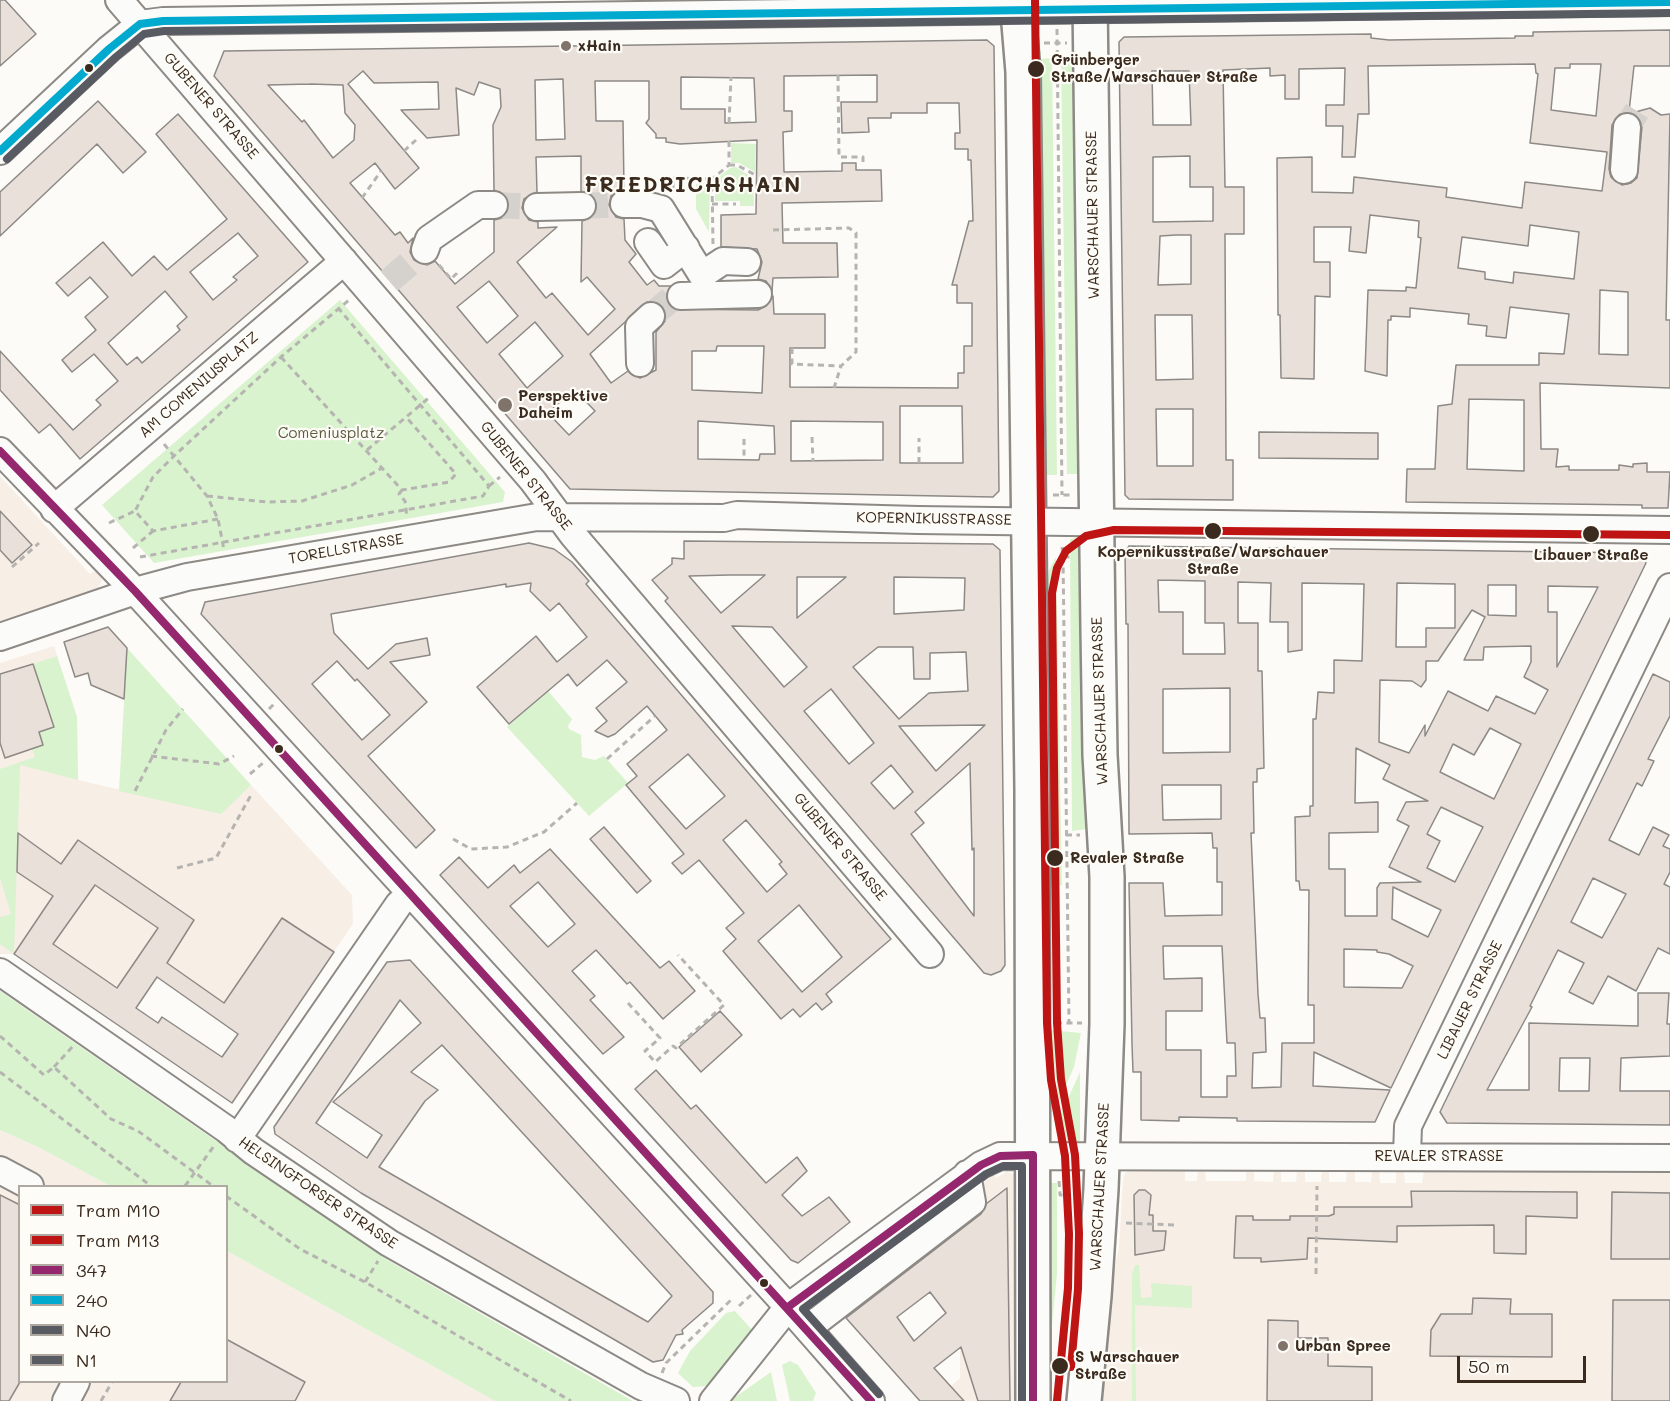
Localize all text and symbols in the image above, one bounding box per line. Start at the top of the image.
place label: xHain [578,37,621,55]
marker: xHain [559,39,573,53]
street label: GUBENER STRASSE [160,49,262,163]
place label: Grünberger Straße/Warschauer Straße [1051,51,1258,86]
marker: Grünberger Straße/Warschauer Straße [1026,59,1046,79]
unlabelled marker [83,62,95,74]
street label: WARSCHAUER STRASSE [1083,131,1103,299]
district label: FRIEDRICHSHAIN [584,173,802,199]
street label: AM COMENIUSPLATZ [136,328,262,442]
place label: Perspektive Daheim [518,387,608,422]
marker: Perspektive Daheim [496,396,514,414]
street label: GUBENER STRASSE [476,418,576,534]
park label: Comeniusplatz [278,424,384,442]
street label: KOPERNIKUSSTRASSE [856,509,1012,529]
marker: Kopernikusstraße/Warschauer Straße [1203,521,1223,541]
marker: Libauer Straße [1581,524,1601,544]
street label: TORELLSTRASSE [287,530,405,568]
place label: Kopernikusstraße/Warschauer Straße [1097,543,1329,578]
place label: Libauer Straße [1534,546,1648,564]
street label: WARSCHAUER STRASSE [1088,616,1112,786]
unlabelled marker [273,743,285,755]
street label: GUBENER STRASSE [790,789,890,905]
marker: Revaler Straße [1045,848,1065,868]
place label: Revaler Straße [1070,849,1184,867]
street label: LIBAUER STRASSE [1434,938,1506,1062]
street label: WARSCHAUER STRASSE [1087,1102,1113,1272]
street label: HELSINGFORSER STRASSE [235,1133,401,1253]
street label: REVALER STRASSE [1374,1147,1504,1165]
legend [18,1185,228,1383]
text: Tram M10 [76,1198,160,1222]
text: Tram M13 [76,1228,159,1252]
text: 347 [76,1258,107,1282]
unlabelled marker [758,1277,770,1289]
text: 240 [76,1288,108,1312]
text: N40 [76,1318,111,1342]
place label: Urban Spree [1295,1337,1391,1355]
marker: Urban Spree [1276,1339,1290,1353]
scale bar [1460,1344,1589,1382]
text: N1 [76,1348,97,1372]
place label: S Warschauer Straße [1075,1348,1179,1383]
text: 50 m [1468,1354,1510,1378]
marker: S Warschauer Straße [1050,1356,1070,1376]

